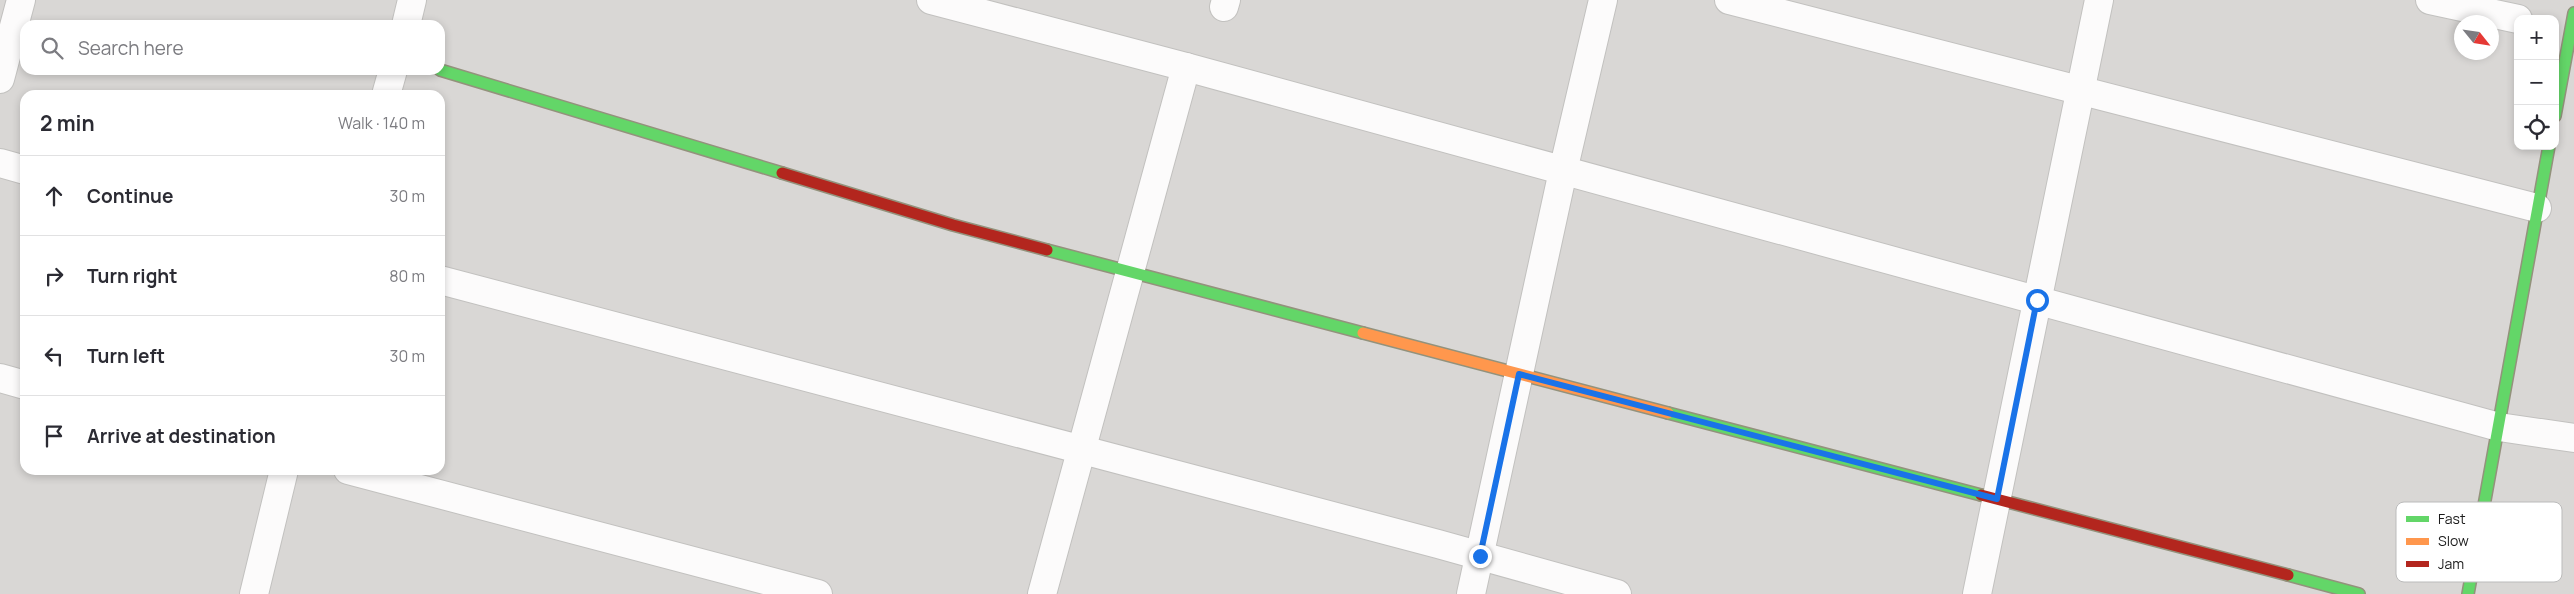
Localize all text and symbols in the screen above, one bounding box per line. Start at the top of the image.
north arrow [2454,15,2499,60]
map controls [2514,15,2559,150]
button: + [2514,15,2559,60]
search box [20,20,445,75]
icon: search [38,34,66,62]
text: Search here [78,35,184,61]
button: − [2514,60,2559,105]
button: locate [2514,105,2559,150]
text: 2 min [40,109,95,137]
text: Walk · 140 m [338,112,425,134]
icon: ahead [40,182,68,210]
text: Continue [87,183,173,209]
text: 30 m [390,185,425,207]
icon: right [40,262,68,290]
text: Turn right [87,263,177,289]
text: 80 m [389,265,425,287]
route start [2026,289,2049,312]
icon: left [40,342,68,370]
text: Turn left [87,343,165,369]
text: 30 m [390,345,425,367]
icon: arrive [40,422,68,450]
text: Arrive at destination [87,423,276,449]
legend [2396,502,2562,582]
text: Fast [2438,509,2466,528]
text: Slow [2438,531,2469,550]
route end [1469,545,1492,568]
text: Jam [2438,554,2464,573]

